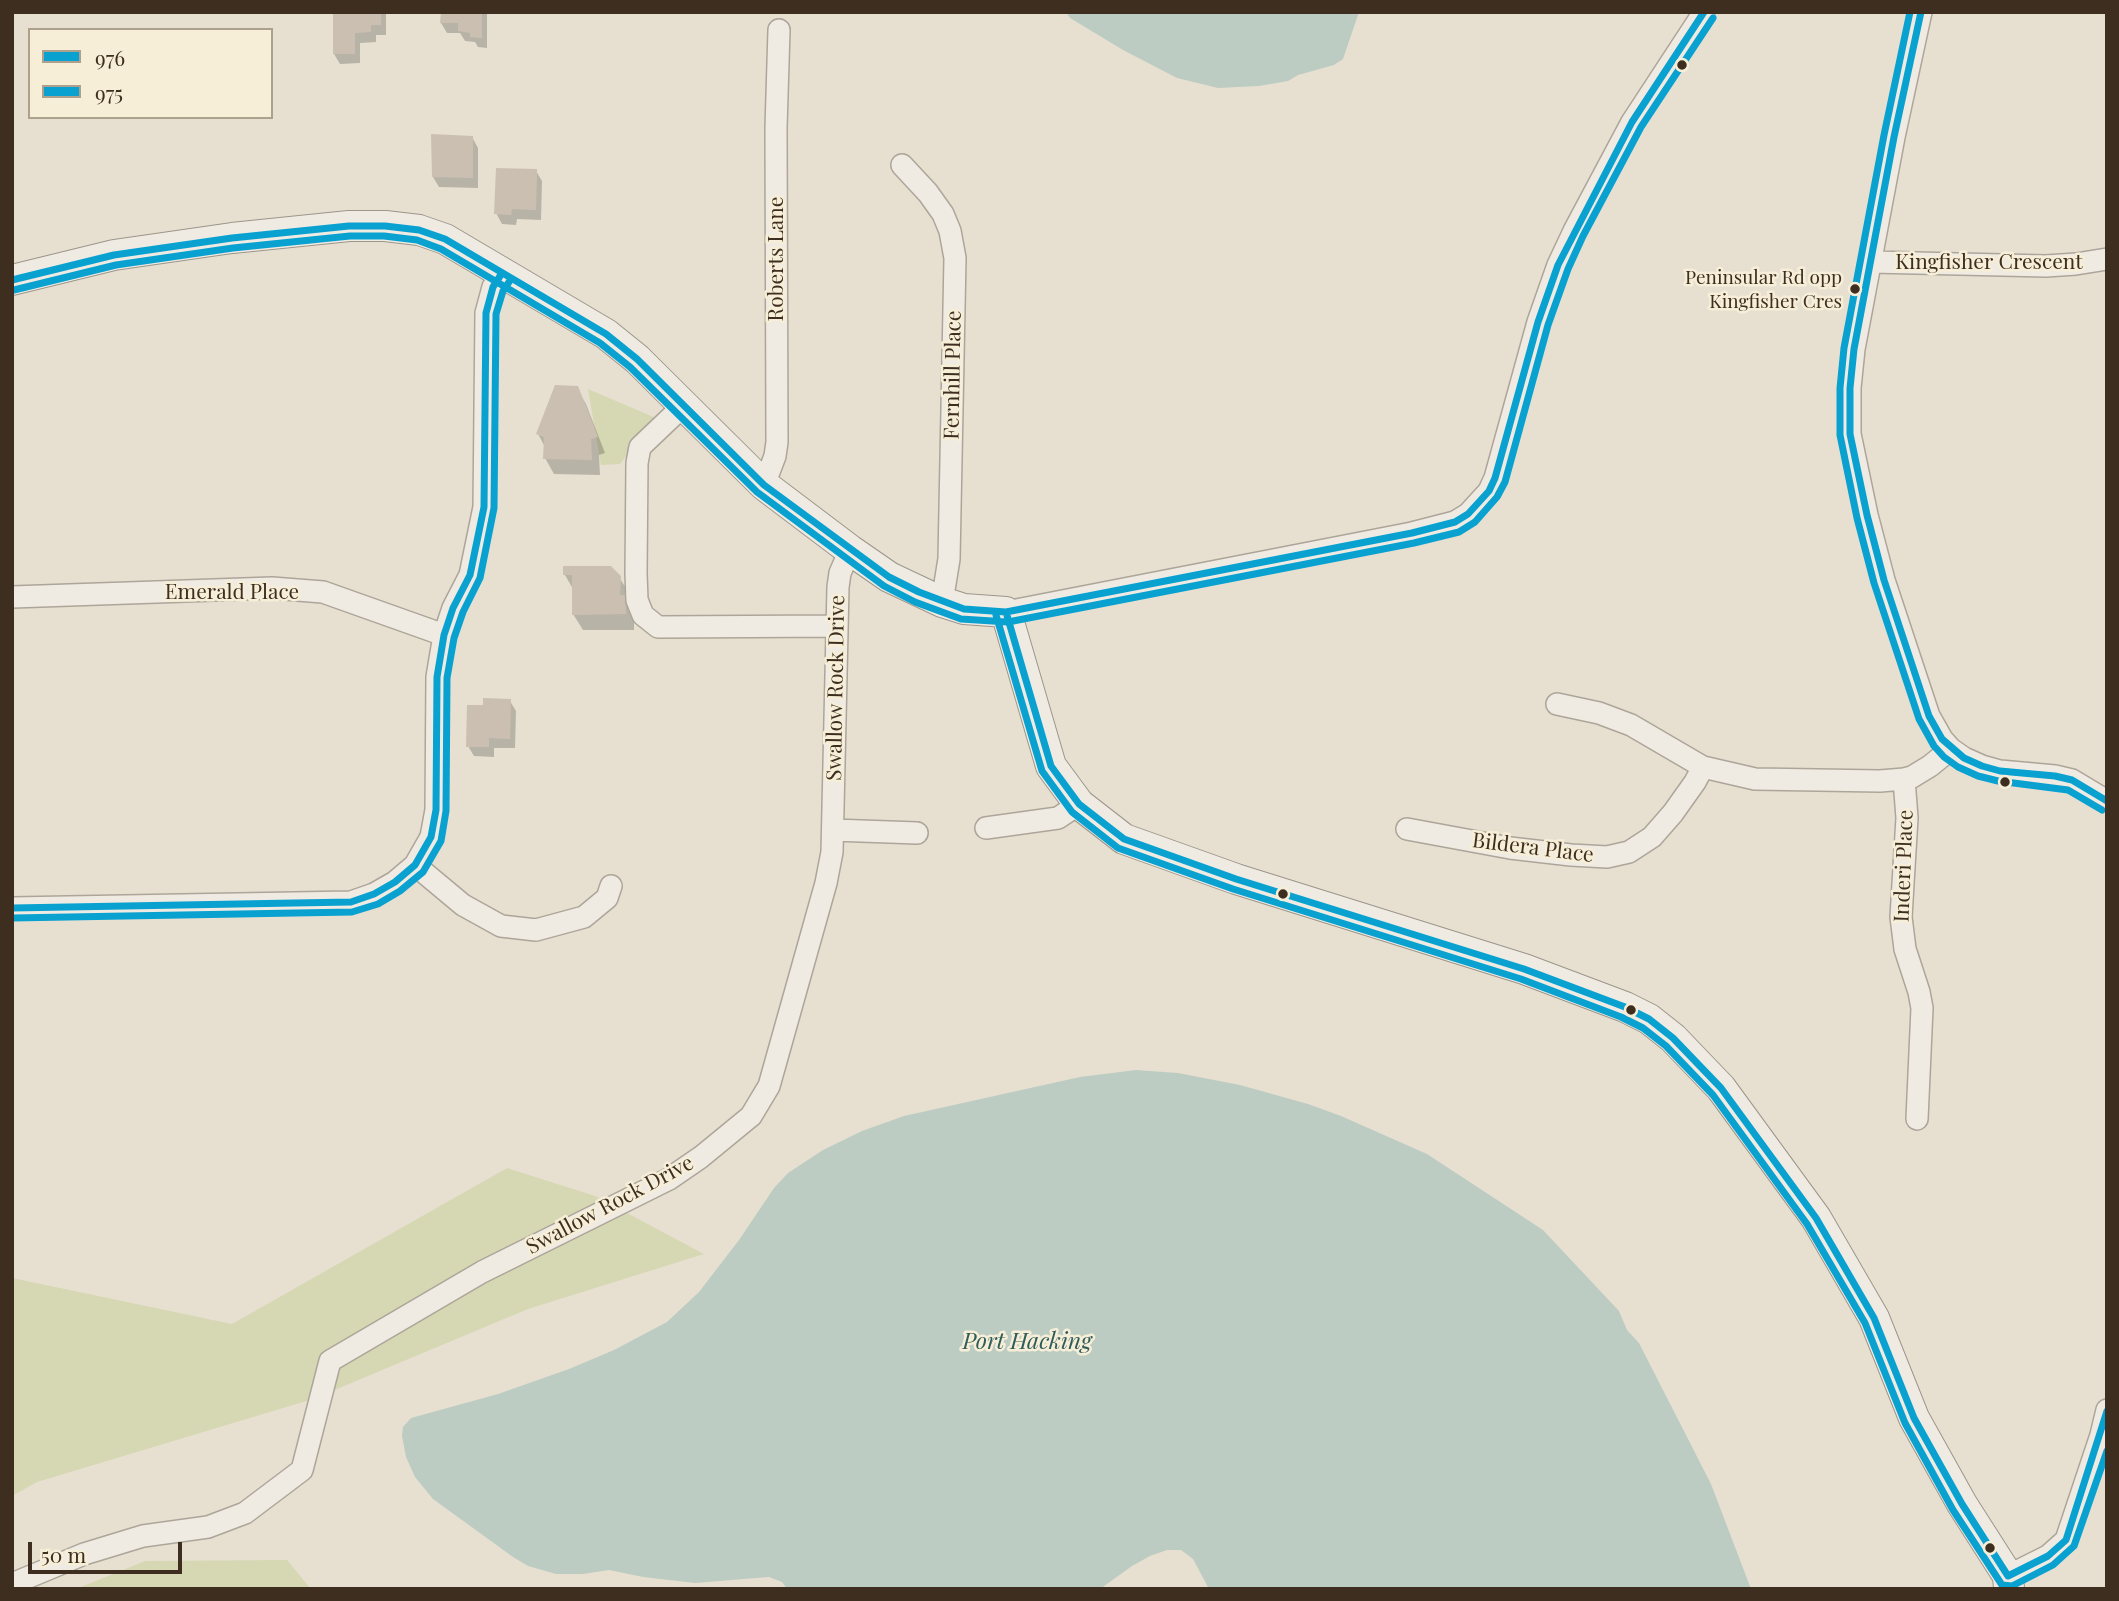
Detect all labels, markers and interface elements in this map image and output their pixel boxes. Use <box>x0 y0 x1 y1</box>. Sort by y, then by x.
legend <box>28 28 273 119</box>
text: 976 <box>95 43 125 71</box>
unlabelled marker <box>1675 58 1689 72</box>
text: 975 <box>95 78 123 106</box>
street label: Roberts Lane <box>763 197 789 321</box>
street label: Kingfisher Crescent <box>1895 249 2083 275</box>
place label: Peninsular Rd opp Kingfisher Cres <box>1685 267 1842 311</box>
marker: Peninsular Rd opp Kingfisher Cres <box>1848 282 1862 296</box>
street label: Fernhill Place <box>939 310 967 440</box>
street label: Emerald Place <box>165 579 299 605</box>
street label: Swallow Rock Drive <box>822 595 850 781</box>
unlabelled marker <box>1998 775 2012 789</box>
street label: Inderi Place <box>1889 809 1919 923</box>
street label: Bildera Place <box>1471 828 1595 868</box>
unlabelled marker <box>1276 887 1290 901</box>
unlabelled marker <box>1624 1003 1638 1017</box>
street label: Swallow Rock Drive <box>522 1150 698 1260</box>
water label: Port Hacking <box>962 1328 1092 1356</box>
scale bar <box>32 1528 186 1572</box>
text: 50 m <box>41 1540 86 1568</box>
unlabelled marker <box>1983 1541 1997 1555</box>

